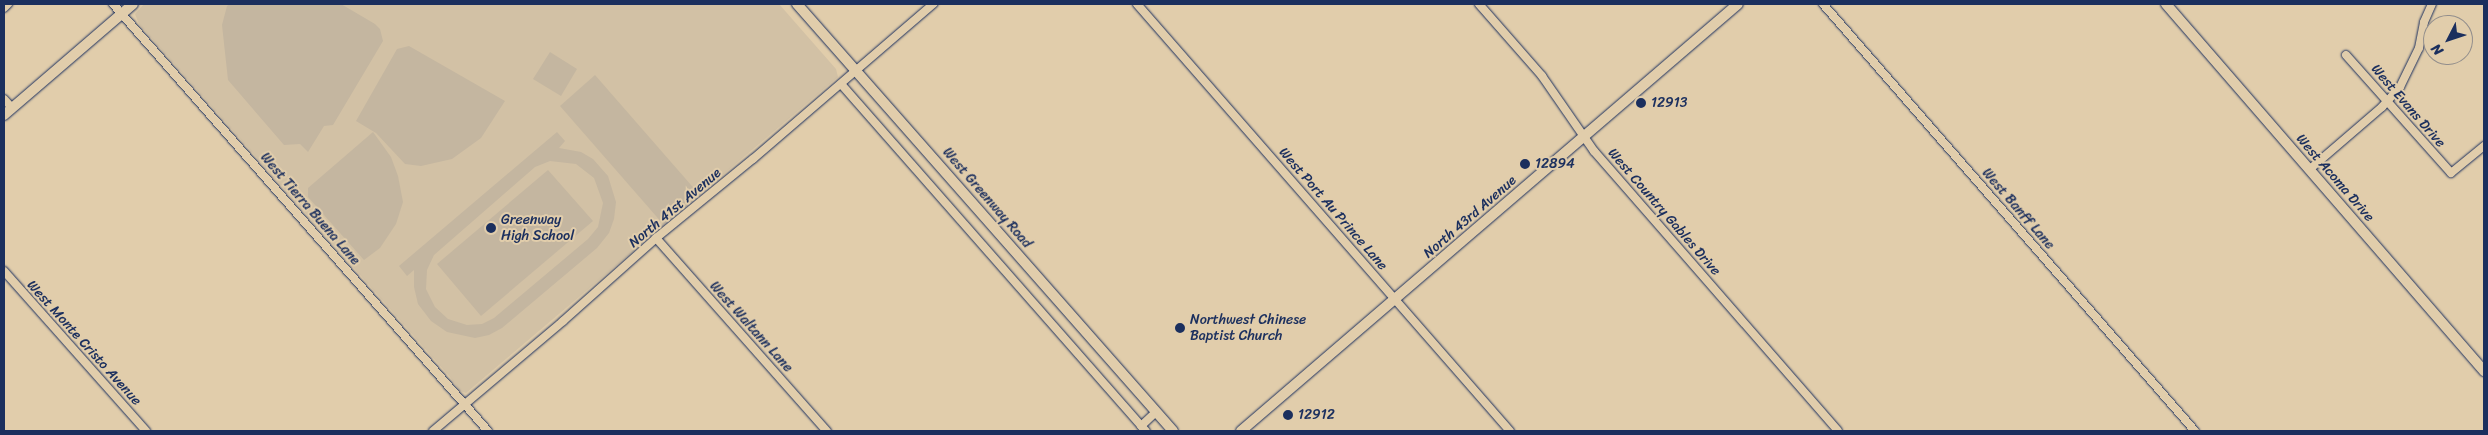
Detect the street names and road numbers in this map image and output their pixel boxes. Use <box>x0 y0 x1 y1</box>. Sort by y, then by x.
street label: West Evans Drive <box>2368 61 2448 151</box>
street label: West Acoma Drive <box>2292 131 2378 225</box>
street label: West Greenway Road <box>939 144 1035 252</box>
street label: West Port Au Prince Lane <box>1275 144 1391 274</box>
street label: West Country Gables Drive <box>1604 145 1724 279</box>
street label: West Tierra Buena Lane <box>256 149 364 269</box>
street label: North 41st Avenue <box>625 165 725 251</box>
street label: West Banff Lane <box>1978 165 2058 253</box>
street label: North 43rd Avenue <box>1420 172 1520 262</box>
street label: West Monte Cristo Avenue <box>23 277 145 409</box>
street label: West Waltann Lane <box>706 278 796 376</box>

